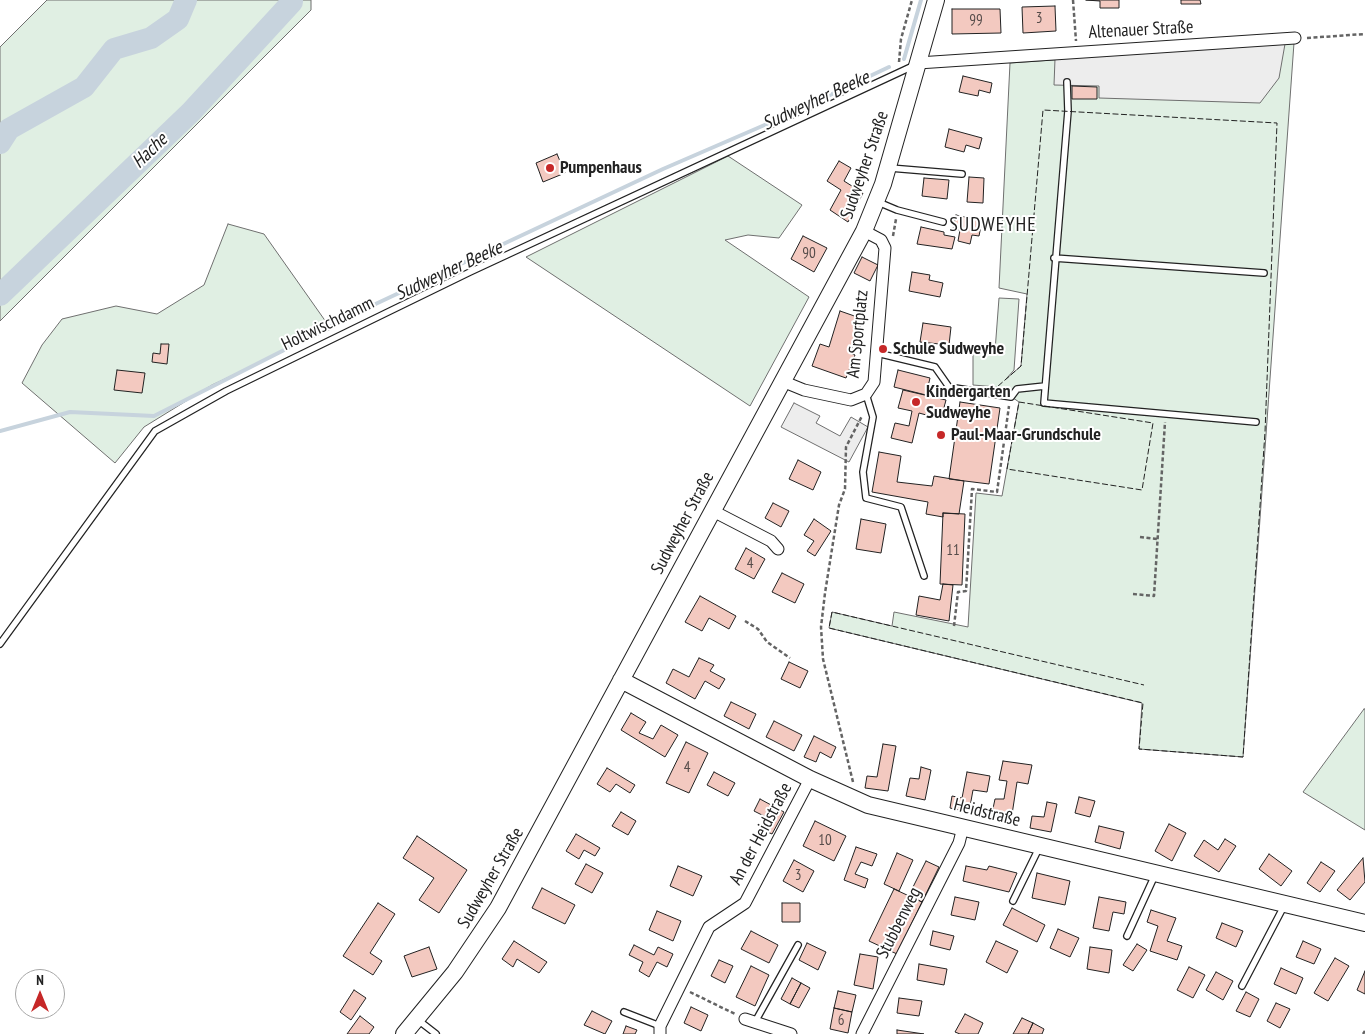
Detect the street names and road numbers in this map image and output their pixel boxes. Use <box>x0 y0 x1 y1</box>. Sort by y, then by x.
street label: Altenauer Straße <box>1088 16 1194 44</box>
street label: Sudweyher Straße <box>836 108 894 222</box>
street label: Am Sportplatz <box>843 289 873 379</box>
street label: Holtwischdamm <box>278 292 378 356</box>
street label: Sudweyher Straße <box>647 468 719 578</box>
street label: An der Heidstraße <box>725 779 797 889</box>
street label: Heidstraße <box>951 794 1023 832</box>
street label: Sudweyher Straße <box>453 824 529 932</box>
street label: Stubbenweg <box>872 884 926 962</box>

